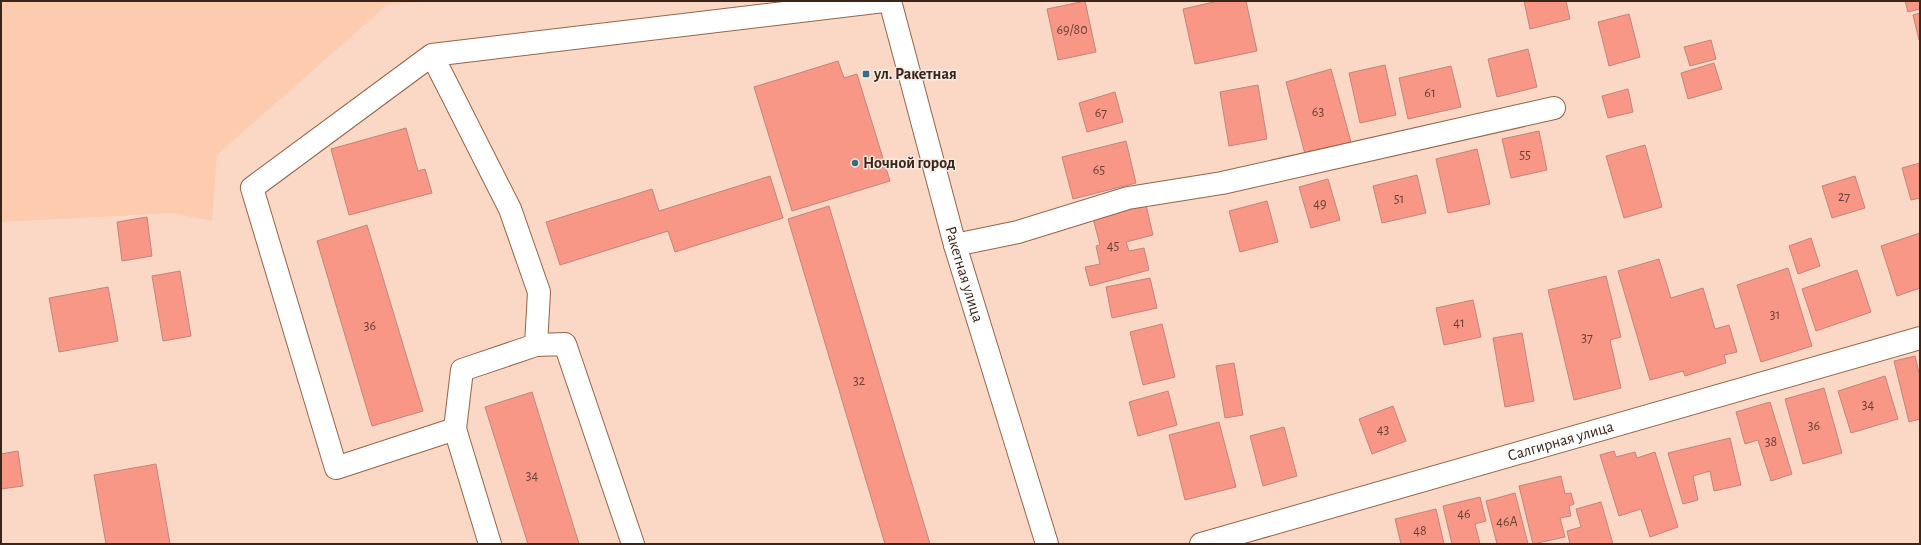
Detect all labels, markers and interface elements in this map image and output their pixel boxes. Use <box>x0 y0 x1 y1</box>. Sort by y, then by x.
house number: 69/80 <box>1056 23 1088 37</box>
place label: ул. Ракетная <box>873 66 957 83</box>
marker: ул. Ракетная <box>861 69 871 79</box>
house number: 61 <box>1424 86 1436 100</box>
house number: 63 <box>1312 105 1324 119</box>
house number: 67 <box>1095 106 1107 120</box>
house number: 55 <box>1519 148 1531 162</box>
place label: Ночной город <box>863 155 956 171</box>
marker: Ночной город <box>850 158 860 168</box>
house number: 65 <box>1093 163 1105 177</box>
house number: 27 <box>1838 190 1850 204</box>
house number: 51 <box>1394 192 1404 206</box>
house number: 49 <box>1313 197 1327 211</box>
street label: Ракетная улица <box>942 224 986 324</box>
house number: 45 <box>1107 239 1119 253</box>
house number: 31 <box>1770 308 1780 322</box>
house number: 41 <box>1453 316 1465 330</box>
house number: 36 <box>364 319 376 333</box>
house number: 37 <box>1581 331 1593 345</box>
house number: 32 <box>853 374 865 388</box>
house number: 34 <box>1862 398 1875 412</box>
street label: Салгирная улица <box>1506 418 1615 464</box>
house number: 36 <box>1808 419 1820 433</box>
house number: 43 <box>1377 423 1389 437</box>
house number: 38 <box>1765 435 1777 449</box>
house number: 34 <box>526 469 539 483</box>
house number: 46 <box>1457 507 1471 521</box>
house number: 46А <box>1496 515 1518 529</box>
house number: 48 <box>1413 524 1427 538</box>

